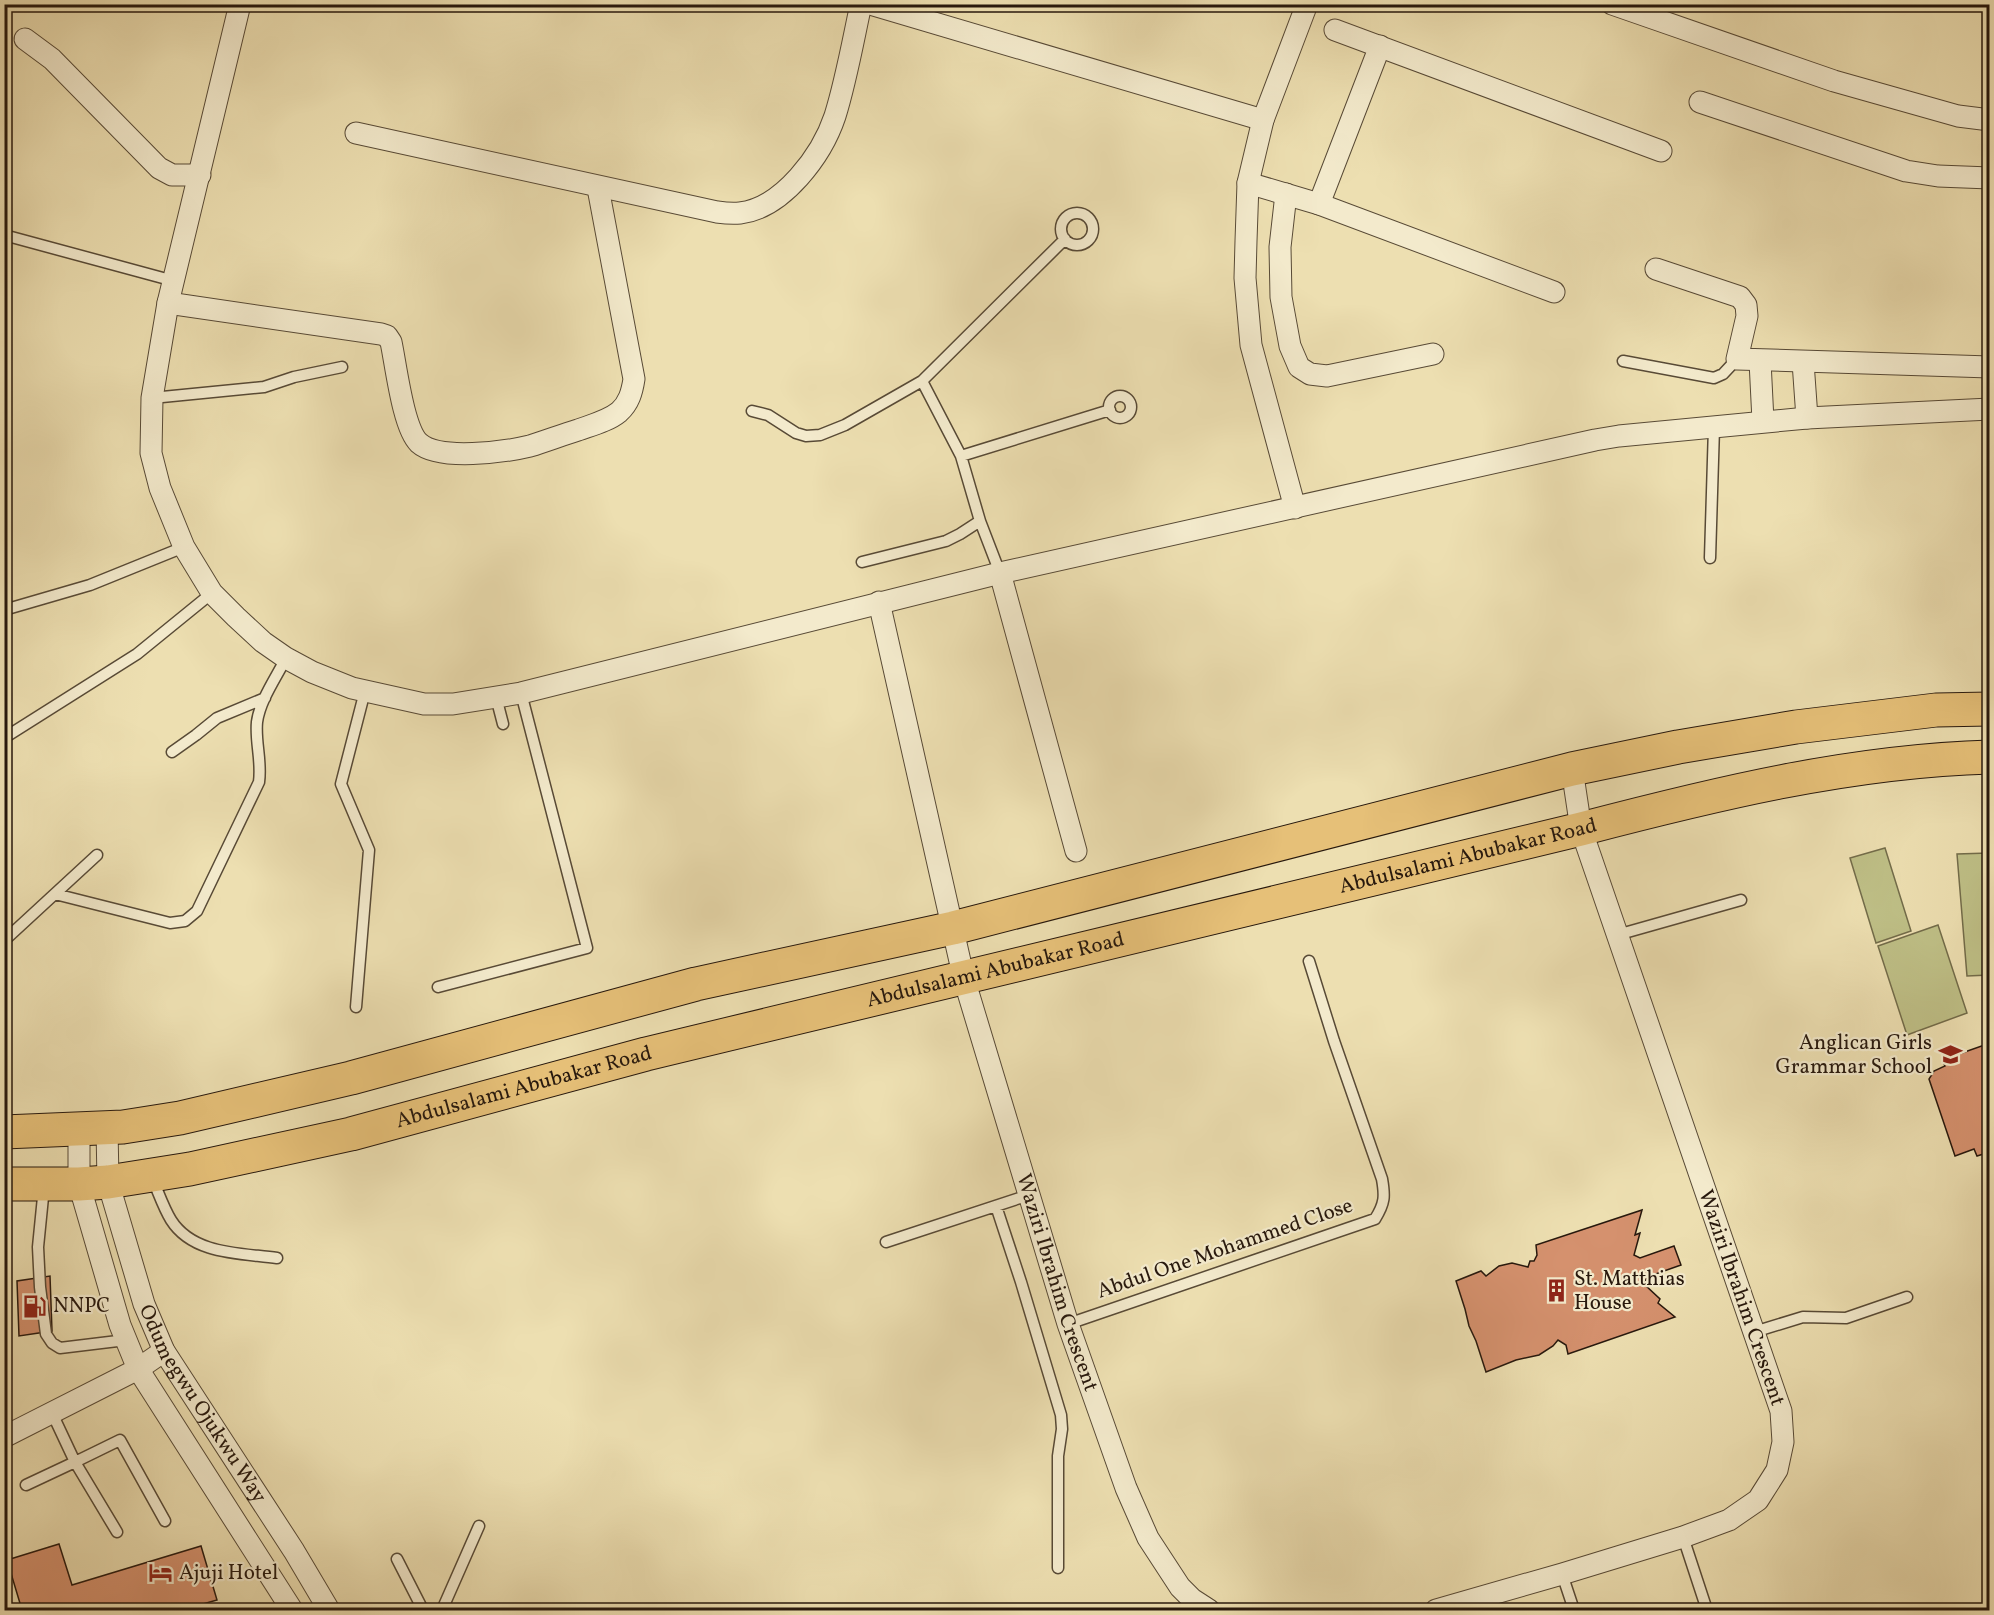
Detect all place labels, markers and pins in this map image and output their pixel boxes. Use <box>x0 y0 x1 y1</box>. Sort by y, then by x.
place label: Anglican Girls Grammar School <box>1775 1029 1932 1082</box>
school or university icon: Anglican Girls Grammar School <box>1937 1042 1963 1068</box>
place label: St. Matthias House <box>1574 1265 1685 1318</box>
building icon: St. Matthias House <box>1543 1278 1569 1304</box>
place label: NNPC <box>53 1292 110 1321</box>
fuel station icon: NNPC <box>22 1293 48 1319</box>
place label: Ajuji Hotel <box>179 1559 278 1588</box>
hotel icon: Ajuji Hotel <box>148 1560 174 1586</box>

